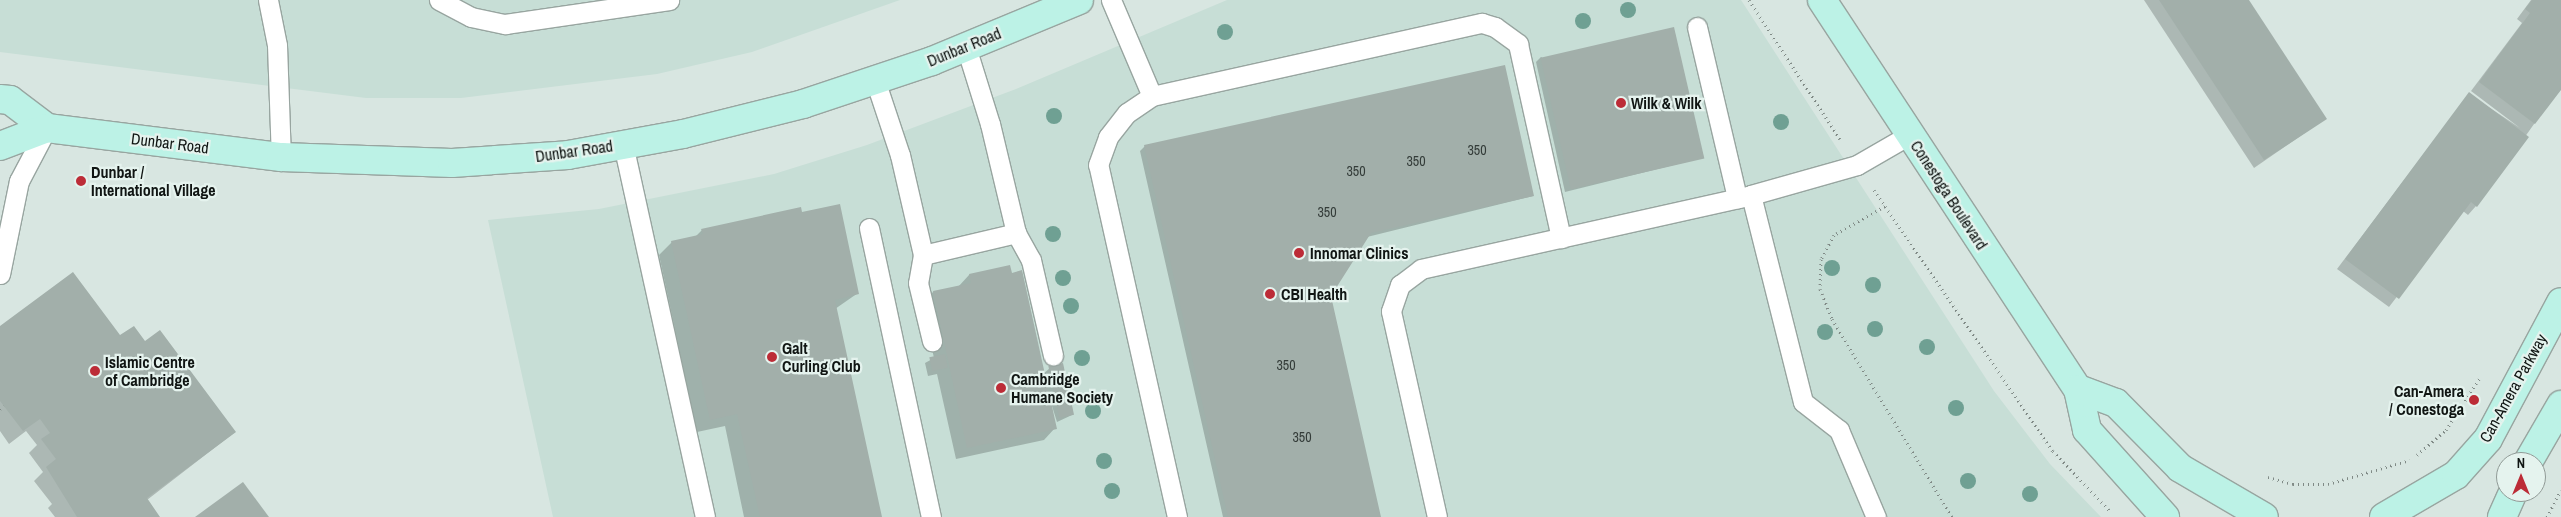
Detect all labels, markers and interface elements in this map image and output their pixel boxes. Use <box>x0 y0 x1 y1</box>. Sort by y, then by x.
street label: Dunbar Road <box>924 23 1004 71</box>
place label: Wilk & Wilk <box>1631 93 1701 113</box>
marker: Wilk & Wilk <box>1615 97 1627 109</box>
street label: Dunbar Road <box>130 129 210 157</box>
street label: Dunbar Road <box>534 136 614 166</box>
street label: Conestoga Boulevard <box>1907 137 1991 253</box>
house number: 350 <box>1467 142 1487 158</box>
house number: 350 <box>1406 153 1426 169</box>
place label: Dunbar / International Village <box>91 162 215 200</box>
house number: 350 <box>1346 163 1366 179</box>
marker: Dunbar / International Village <box>75 175 87 187</box>
house number: 350 <box>1317 204 1337 220</box>
place label: Innomar Clinics <box>1310 243 1408 263</box>
marker: Innomar Clinics <box>1292 246 1306 260</box>
place label: CBI Health <box>1281 284 1347 304</box>
marker: CBI Health <box>1263 287 1277 301</box>
street label: Can-Amera Parkway <box>2475 330 2551 446</box>
place label: Galt Curling Club <box>782 338 861 376</box>
marker: Galt Curling Club <box>766 351 778 363</box>
place label: Islamic Centre of Cambridge <box>105 352 195 390</box>
house number: 350 <box>1276 357 1296 373</box>
marker: Islamic Centre of Cambridge <box>89 365 101 377</box>
place label: Cambridge Humane Society <box>1011 369 1113 407</box>
place label: Can-Amera / Conestoga <box>2389 381 2464 419</box>
marker: Cambridge Humane Society <box>995 382 1007 394</box>
marker: Can-Amera / Conestoga <box>2468 394 2480 406</box>
house number: 350 <box>1292 429 1312 445</box>
north arrow <box>2496 452 2546 502</box>
text: N <box>2517 454 2525 472</box>

